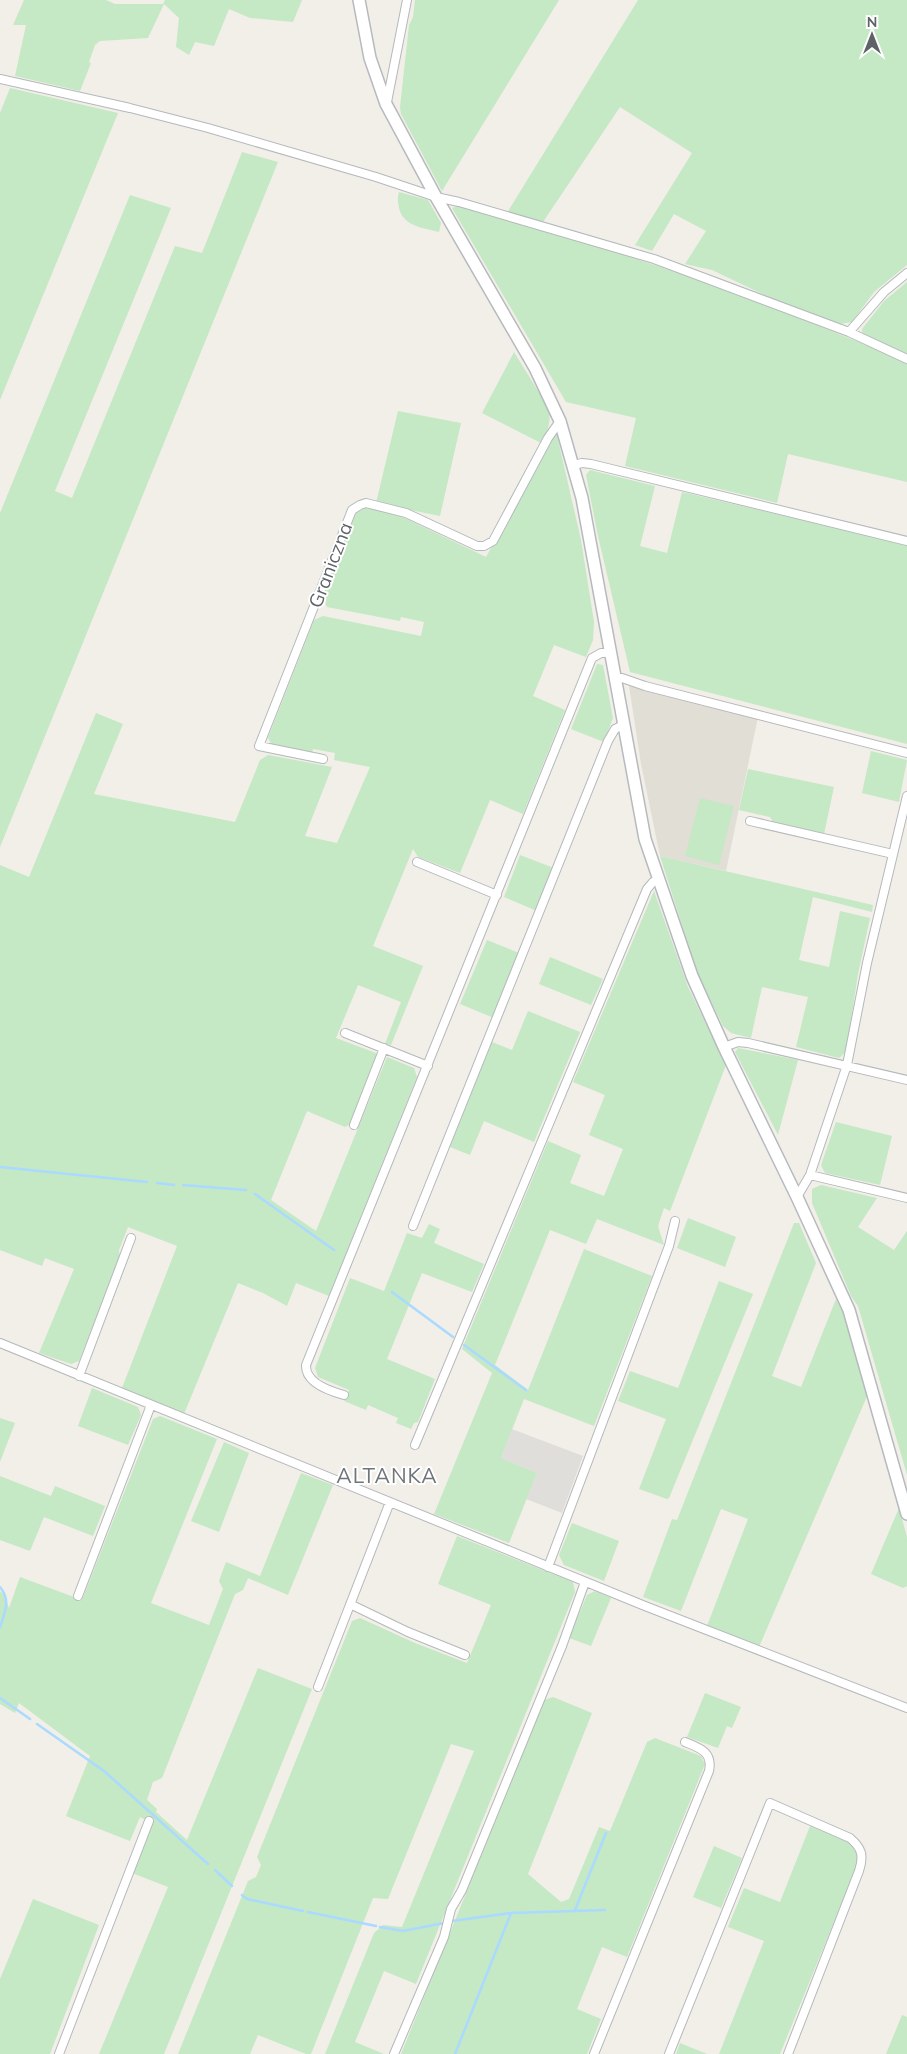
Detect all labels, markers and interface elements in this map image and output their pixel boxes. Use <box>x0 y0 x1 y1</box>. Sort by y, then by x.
north arrow <box>847 10 897 60</box>
text: N <box>867 13 877 31</box>
street label: Graniczna <box>303 519 357 611</box>
district label: ALTANKA <box>336 1462 438 1488</box>

